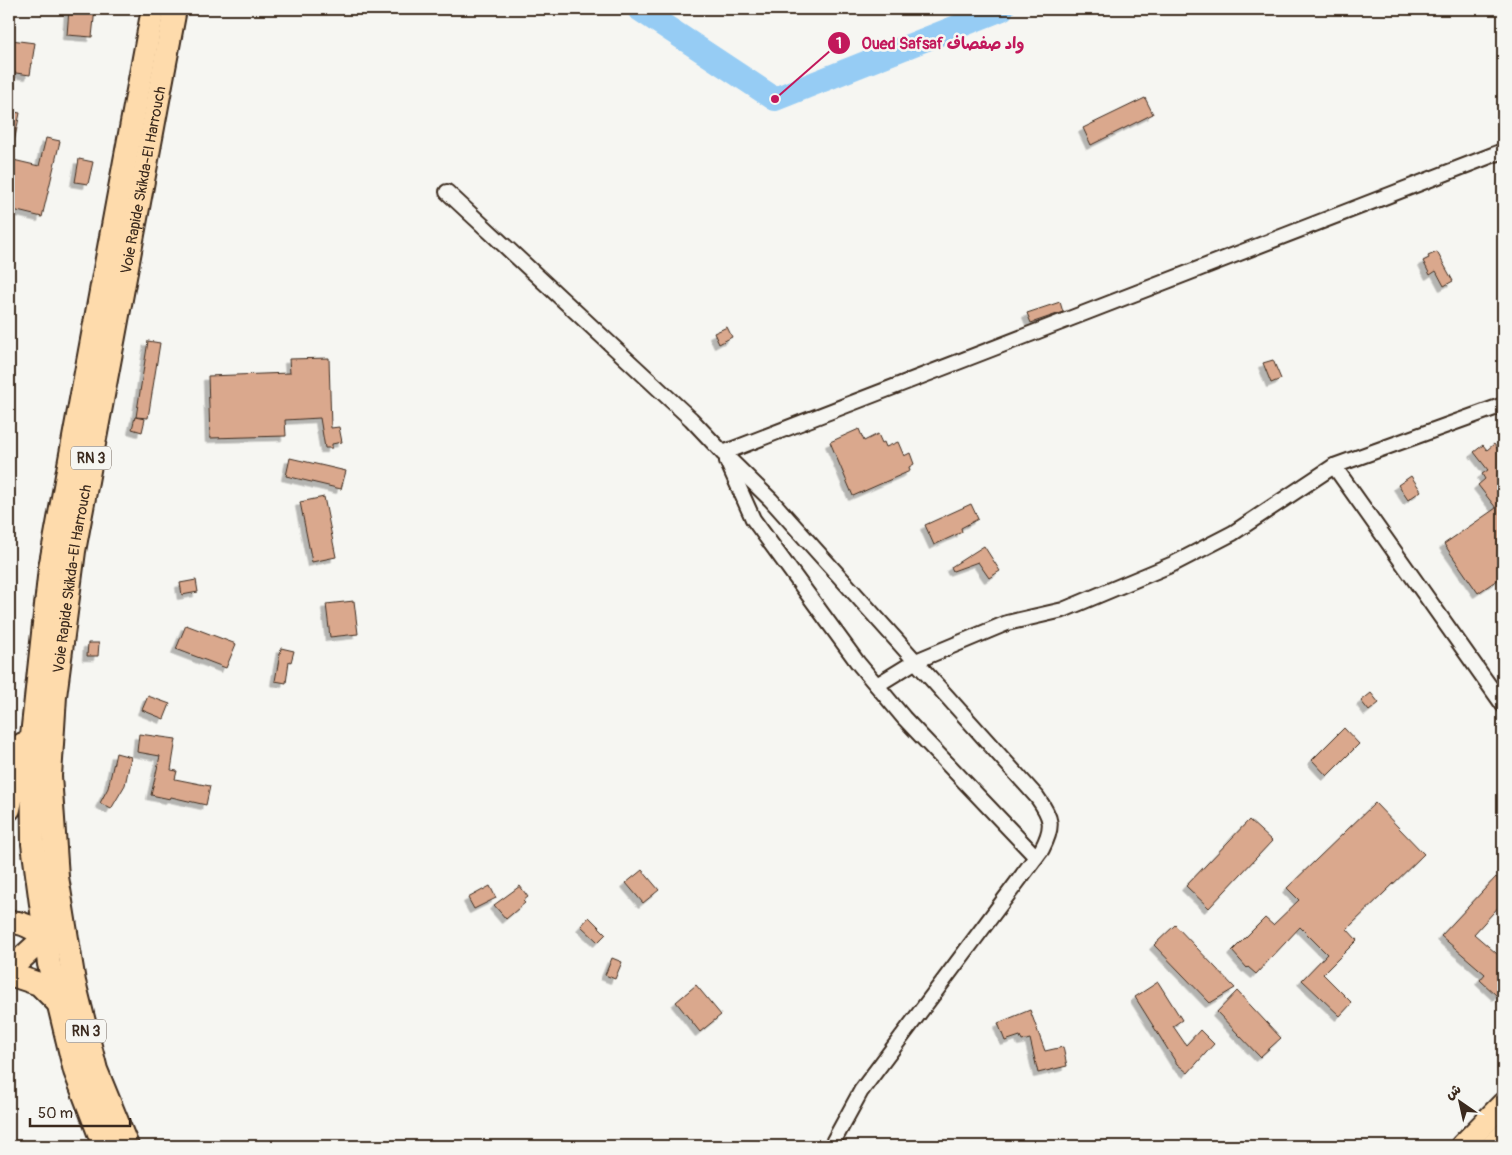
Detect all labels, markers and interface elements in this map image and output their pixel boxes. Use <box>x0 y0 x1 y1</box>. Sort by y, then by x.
callout: Oued Safsaf واد صفصاف <box>826 27 1034 58</box>
text: 1 <box>836 34 842 53</box>
text: Oued Safsaf واد صفصاف <box>862 34 1024 54</box>
street label: Voie Rapide Skikda-El Harrouch <box>117 85 170 276</box>
road number: RN 3 <box>71 446 111 469</box>
street label: Voie Rapide Skikda-El Harrouch <box>49 483 96 674</box>
road number: RN 3 <box>66 1019 106 1042</box>
north arrow <box>1434 1078 1484 1128</box>
text: ش <box>1442 1080 1464 1103</box>
scale bar <box>30 1095 130 1127</box>
text: 50 m <box>38 1104 73 1123</box>

